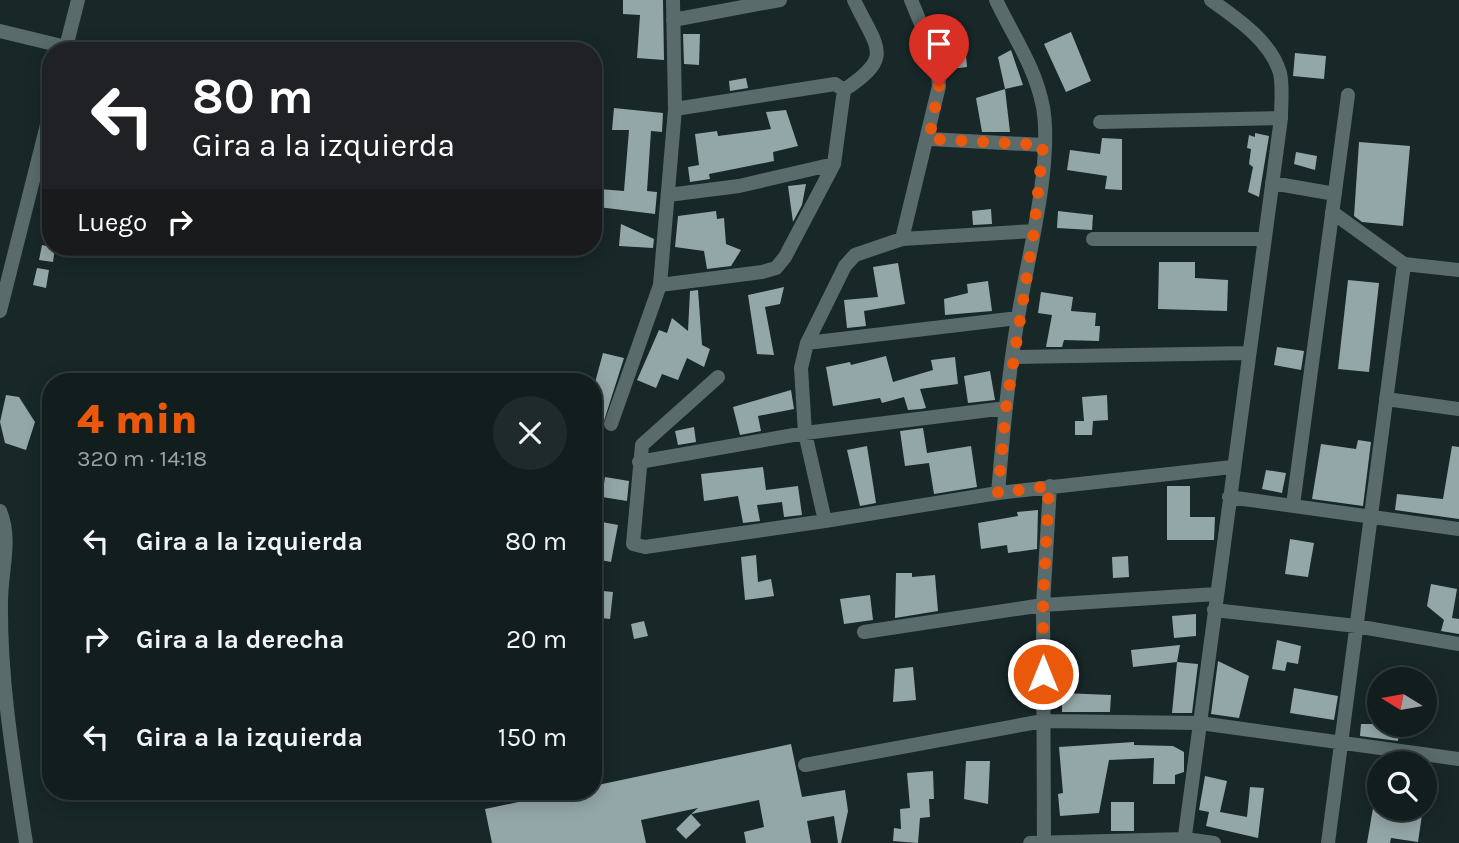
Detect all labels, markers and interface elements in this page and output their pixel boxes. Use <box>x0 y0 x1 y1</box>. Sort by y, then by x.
pin <box>909 14 969 86</box>
icon: arrive <box>920 25 958 63</box>
text: 80 m <box>192 68 314 125</box>
icon: left <box>77 70 168 161</box>
text: Gira a la izquierda <box>192 127 455 164</box>
icon: right <box>161 203 199 241</box>
text: Luego <box>77 207 147 238</box>
text: 4 min <box>77 394 198 444</box>
button: close <box>493 396 567 470</box>
text: 320 m · 14:18 <box>77 445 207 472</box>
icon: left <box>77 522 115 560</box>
text: Gira a la izquierda <box>136 526 363 557</box>
text: 80 m <box>505 526 567 557</box>
icon: right <box>77 620 115 658</box>
text: Gira a la derecha <box>136 624 345 655</box>
text: 20 m <box>506 624 567 655</box>
position arrow <box>1006 637 1080 711</box>
north arrow <box>1367 667 1437 737</box>
map controls <box>1367 667 1437 821</box>
icon: left <box>77 718 115 756</box>
text: Gira a la izquierda <box>136 722 363 753</box>
text: 150 m <box>498 722 567 753</box>
button: search <box>1367 751 1437 821</box>

